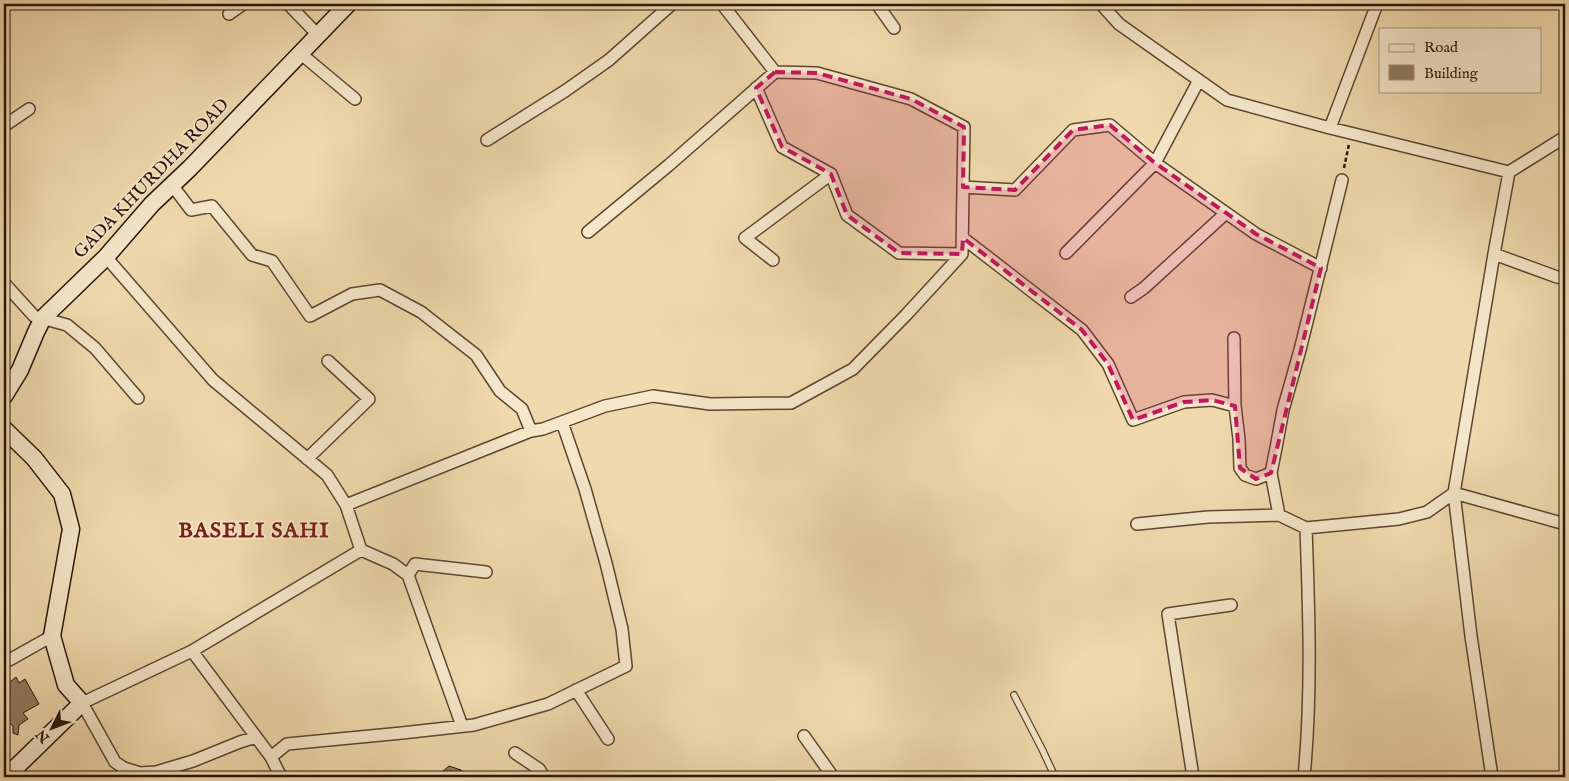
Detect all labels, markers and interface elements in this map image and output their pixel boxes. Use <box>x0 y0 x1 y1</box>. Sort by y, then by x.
legend <box>1379 28 1542 92</box>
text: Road <box>1424 38 1459 57</box>
text: Building <box>1424 64 1479 83</box>
street label: GADA KHURDHA ROAD <box>69 94 235 264</box>
district label: BASELI SAHI <box>178 517 330 545</box>
north arrow <box>28 704 78 754</box>
text: N <box>32 726 54 747</box>

